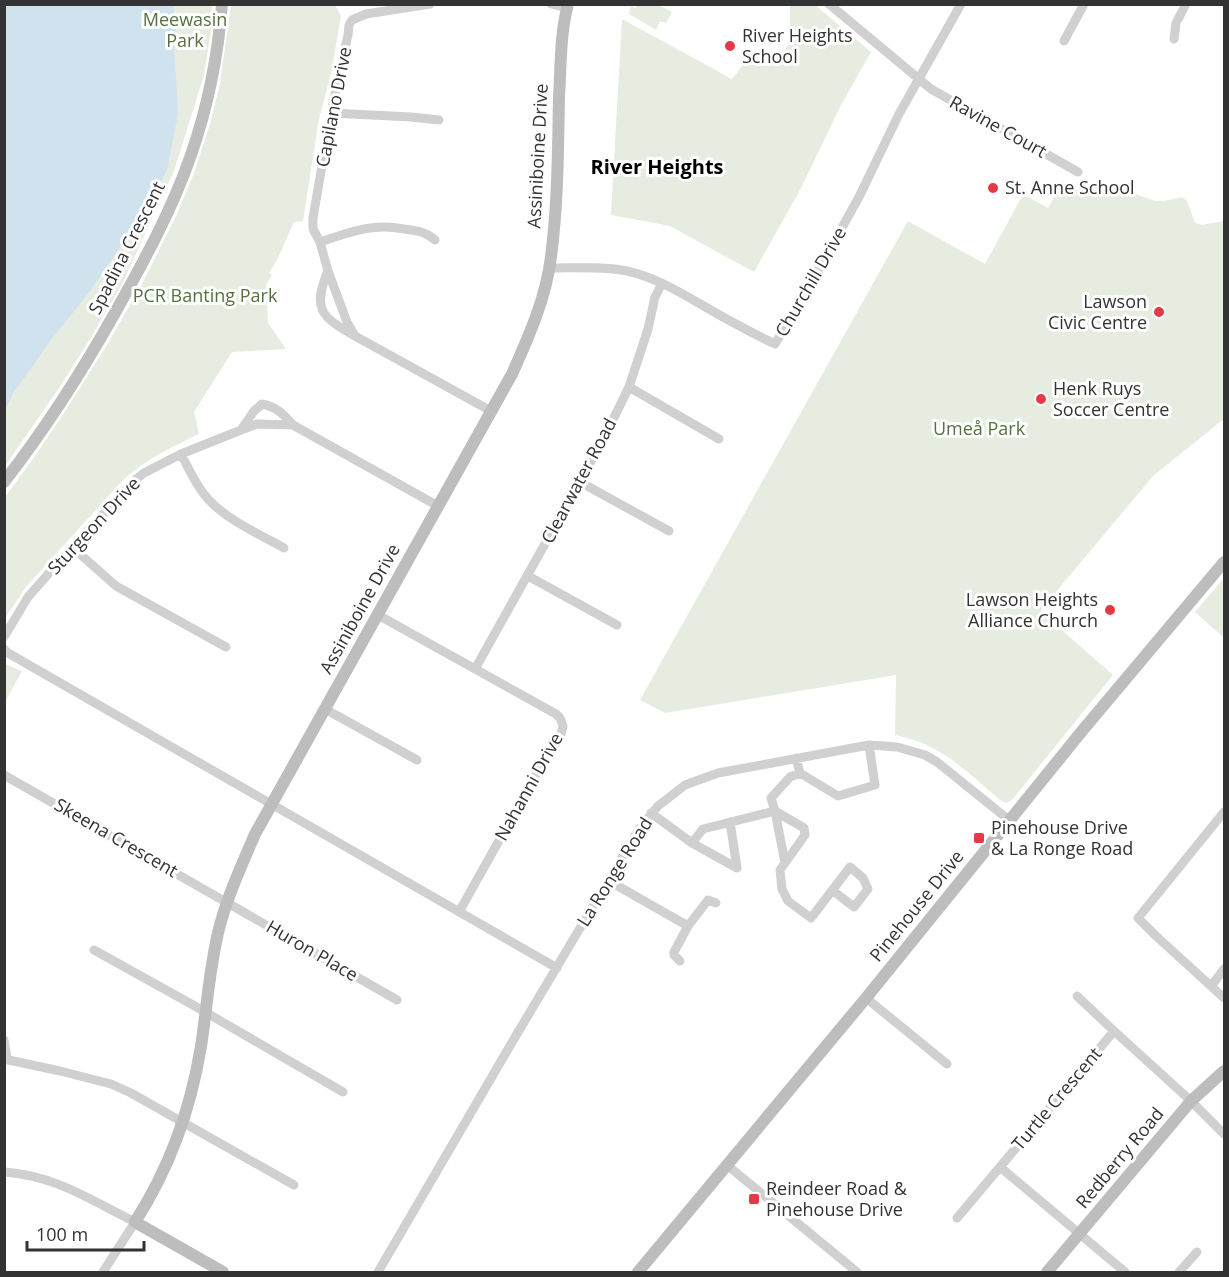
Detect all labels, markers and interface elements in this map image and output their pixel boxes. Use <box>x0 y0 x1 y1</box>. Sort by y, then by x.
park label: Meewasin Park <box>143 7 227 52</box>
place label: River Heights School <box>742 23 853 68</box>
marker: River Heights School <box>723 39 737 53</box>
street label: Capilano Drive <box>310 45 356 169</box>
street label: Assiniboine Drive <box>521 83 553 229</box>
street label: Ravine Court <box>946 90 1051 163</box>
district label: River Heights <box>590 153 724 180</box>
place label: St. Anne School <box>1005 175 1135 199</box>
street label: Spadina Crescent <box>82 177 170 318</box>
marker: St. Anne School <box>986 181 1000 195</box>
street label: Churchill Drive <box>769 222 851 341</box>
park label: PCR Banting Park <box>133 283 278 307</box>
place label: Lawson Civic Centre <box>1048 289 1147 334</box>
marker: Lawson Civic Centre <box>1152 305 1166 319</box>
place label: Henk Ruys Soccer Centre <box>1053 376 1169 421</box>
marker: Henk Ruys Soccer Centre <box>1034 392 1048 406</box>
street label: Clearwater Road <box>535 414 621 547</box>
park label: Umeå Park <box>933 416 1026 440</box>
street label: Sturgeon Drive <box>42 471 145 579</box>
street label: Assiniboine Drive <box>313 539 405 678</box>
place label: Lawson Heights Alliance Church <box>966 587 1098 632</box>
marker: Lawson Heights Alliance Church <box>1103 603 1117 617</box>
street label: Nahanni Drive <box>489 728 568 845</box>
street label: Skeena Crescent <box>50 792 183 882</box>
street label: La Ronge Road <box>571 812 657 931</box>
place label: Pinehouse Drive & La Ronge Road <box>991 815 1133 860</box>
marker: Pinehouse Drive & La Ronge Road <box>972 831 986 845</box>
street label: Pinehouse Drive <box>864 845 969 966</box>
street label: Huron Place <box>262 914 363 986</box>
street label: Turtle Crescent <box>1006 1042 1106 1155</box>
street label: Redberry Road <box>1070 1102 1169 1213</box>
place label: Reindeer Road & Pinehouse Drive <box>766 1176 908 1221</box>
marker: Reindeer Road & Pinehouse Drive <box>747 1192 761 1206</box>
scale bar <box>27 1214 144 1252</box>
text: 100 m <box>36 1222 88 1246</box>

